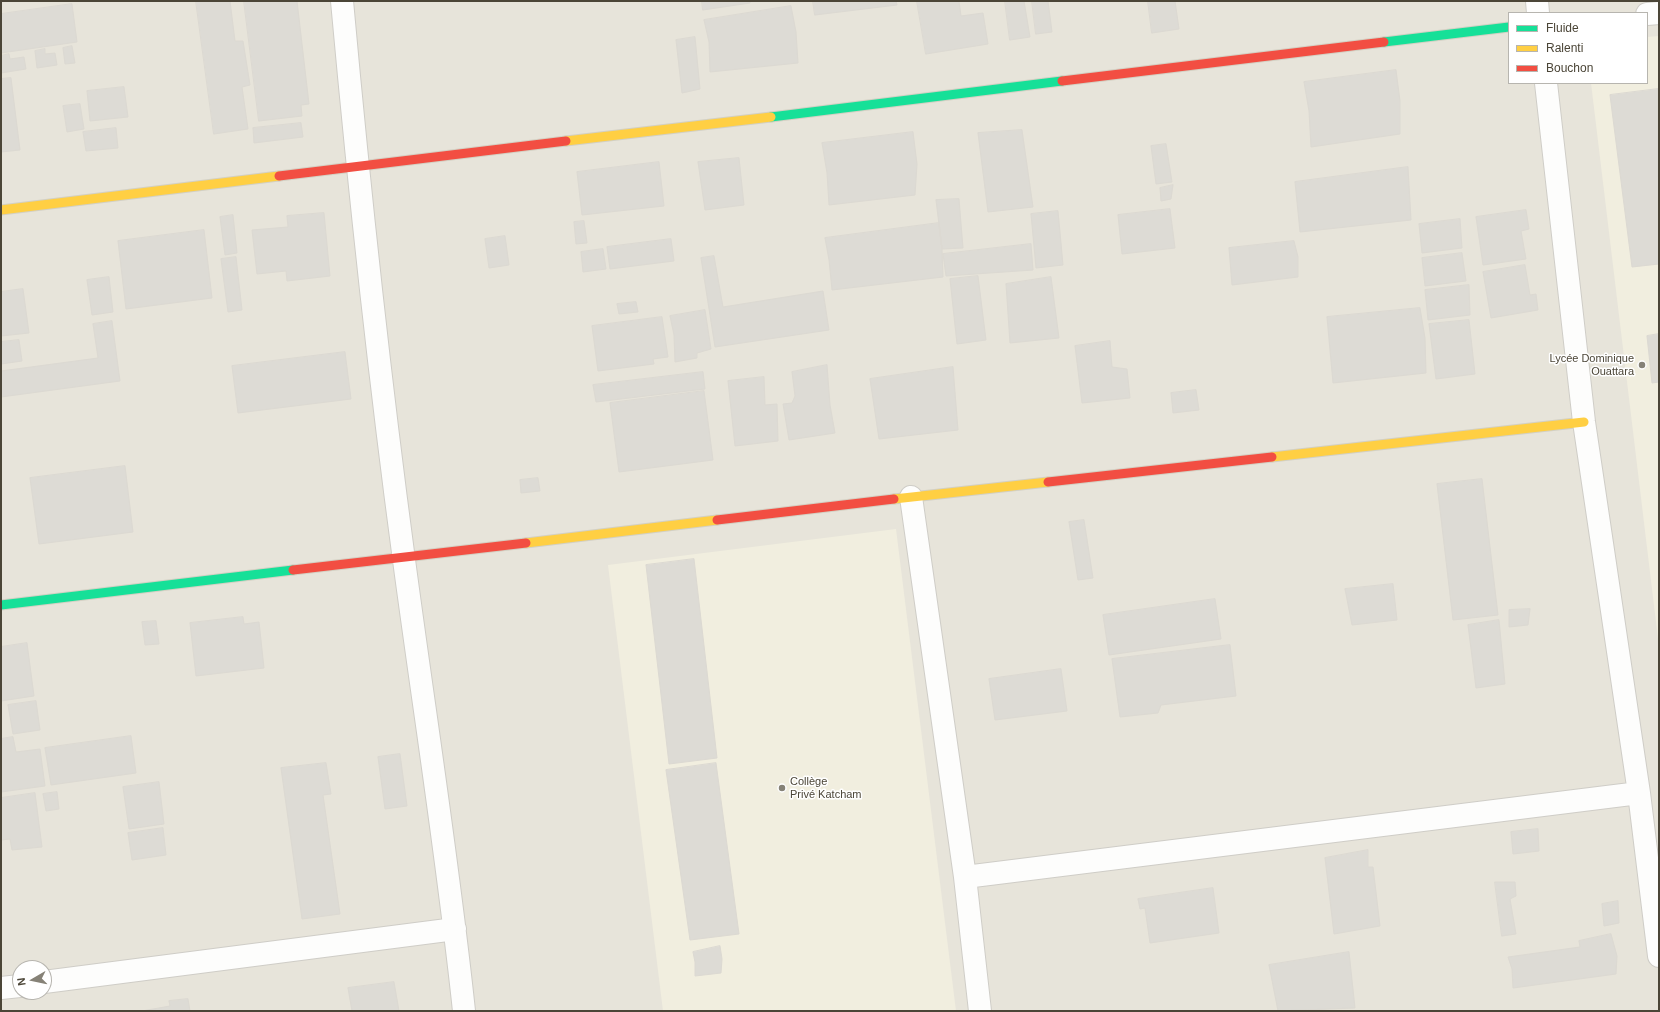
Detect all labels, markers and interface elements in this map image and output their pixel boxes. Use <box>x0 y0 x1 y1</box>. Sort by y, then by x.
legend <box>1508 12 1648 84</box>
text: Fluide <box>1546 21 1579 35</box>
text: Ralenti <box>1546 41 1583 55</box>
text: Bouchon <box>1546 61 1593 75</box>
place label: Lycée Dominique Ouattara <box>1549 352 1634 378</box>
marker: Lycée Dominique Ouattara <box>1637 360 1647 370</box>
place label: Collège Privé Katcham <box>790 775 862 801</box>
marker: Collège Privé Katcham <box>777 783 787 793</box>
north arrow <box>12 960 52 1000</box>
text: N <box>15 977 28 987</box>

